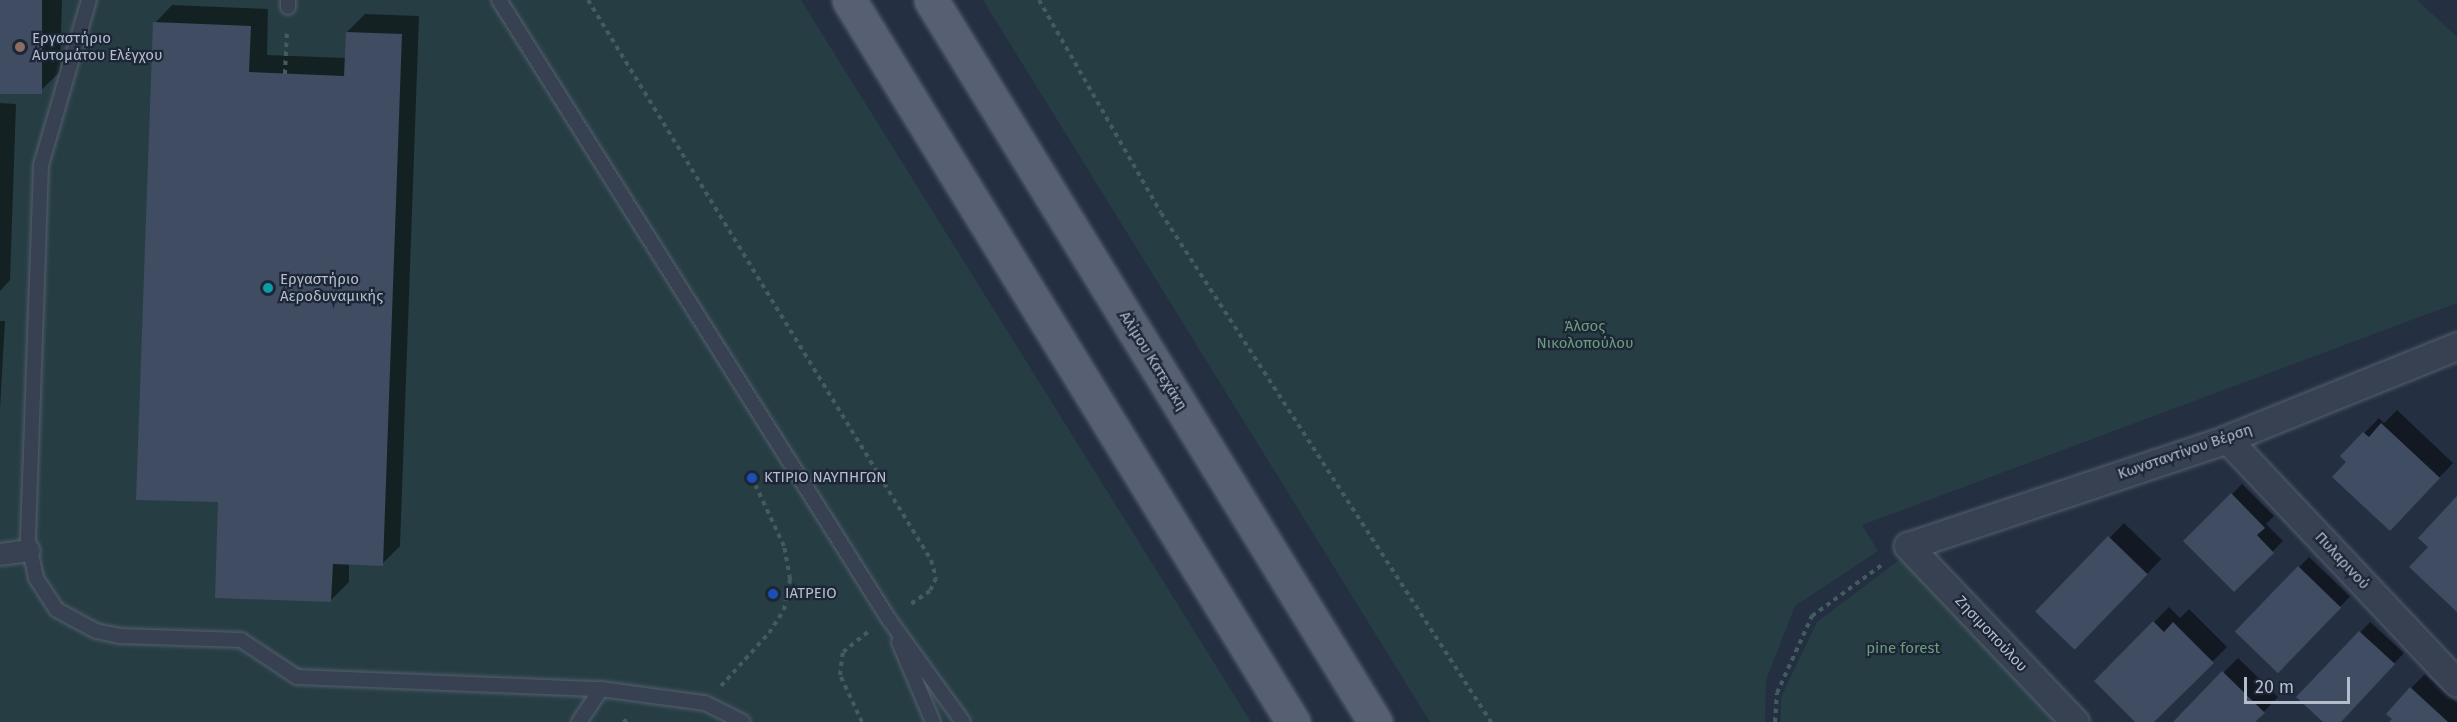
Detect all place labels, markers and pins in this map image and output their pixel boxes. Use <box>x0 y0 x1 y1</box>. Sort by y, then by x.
place label: Εργαστήριο Αυτομάτου Ελέγχου <box>32 29 163 64</box>
marker: Εργαστήριο Αυτομάτου Ελέγχου <box>13 40 27 54</box>
place label: Εργαστήριο Αεροδυναμικής <box>280 270 383 305</box>
marker: Εργαστήριο Αεροδυναμικής <box>261 281 275 295</box>
place label: ΚΤΙΡΙΟ ΝΑΥΠΗΓΩΝ <box>764 469 887 487</box>
marker: ΚΤΙΡΙΟ ΝΑΥΠΗΓΩΝ <box>745 471 759 485</box>
place label: ΙΑΤΡΕΙΟ <box>785 585 837 603</box>
marker: ΙΑΤΡΕΙΟ <box>766 587 780 601</box>

